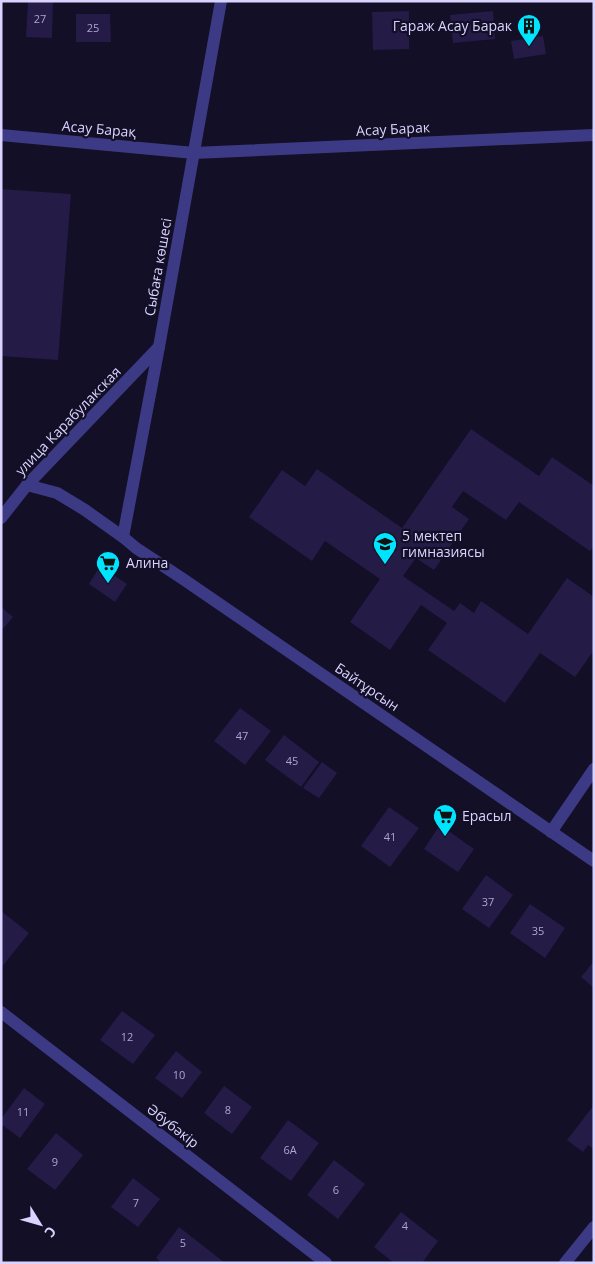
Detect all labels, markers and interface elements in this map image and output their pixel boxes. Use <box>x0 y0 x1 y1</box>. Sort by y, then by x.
house number: 27 <box>34 11 46 26</box>
building icon: Гараж Асау Барак <box>516 13 542 47</box>
place label: Гараж Асау Барак <box>393 16 513 35</box>
house number: 25 <box>87 20 99 35</box>
street label: Асау Барақ <box>61 116 137 141</box>
street label: Асау Барак <box>356 117 431 140</box>
street label: Сыбаға көшесі <box>140 216 175 317</box>
street label: улица Карабулакская <box>11 362 125 479</box>
place label: 5 мектеп гимназиясы <box>402 526 485 561</box>
school or university icon: 5 мектеп гимназиясы <box>372 531 398 565</box>
supermarket icon: Алина <box>95 550 121 584</box>
place label: Алина <box>126 553 168 572</box>
street label: Байтұрсын <box>331 658 403 715</box>
house number: 47 <box>236 728 248 743</box>
house number: 45 <box>286 753 298 768</box>
supermarket icon: Ерасыл <box>432 803 458 837</box>
place label: Ерасыл <box>462 806 512 825</box>
house number: 41 <box>384 829 396 844</box>
house number: 37 <box>482 894 494 909</box>
house number: 35 <box>532 923 544 938</box>
house number: 12 <box>121 1029 133 1044</box>
house number: 10 <box>173 1067 185 1082</box>
street label: Әбубәкір <box>143 1099 203 1152</box>
house number: 8 <box>225 1102 231 1117</box>
house number: 11 <box>17 1104 29 1119</box>
house number: 6А <box>283 1142 297 1157</box>
house number: 9 <box>52 1154 58 1169</box>
house number: 6 <box>333 1182 339 1197</box>
house number: 7 <box>133 1195 139 1210</box>
north arrow <box>15 1199 65 1249</box>
house number: 4 <box>402 1218 409 1233</box>
text: С <box>40 1223 61 1241</box>
house number: 5 <box>180 1235 186 1250</box>

